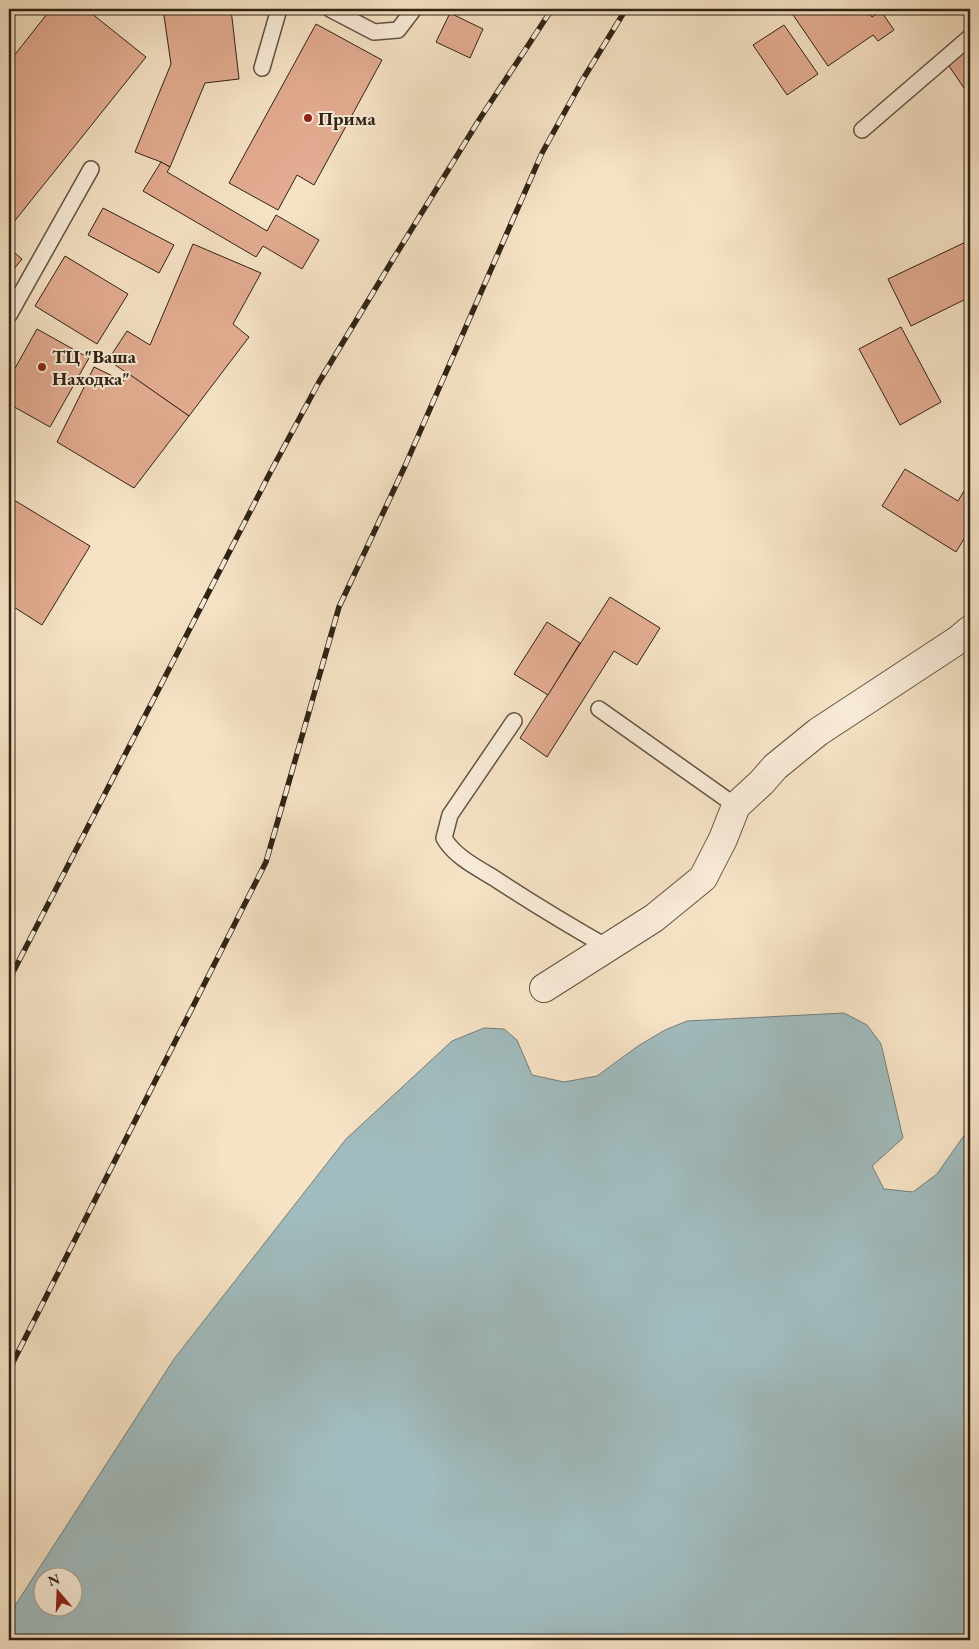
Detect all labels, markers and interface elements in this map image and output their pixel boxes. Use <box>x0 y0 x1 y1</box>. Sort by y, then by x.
place label: Прима <box>318 106 376 131</box>
marker: Прима <box>302 112 314 124</box>
place label: ТЦ "Ваша Находка" <box>52 344 137 391</box>
marker: ТЦ "Ваша Находка" <box>36 361 48 373</box>
north arrow <box>32 1566 82 1616</box>
text: N <box>45 1569 63 1590</box>

